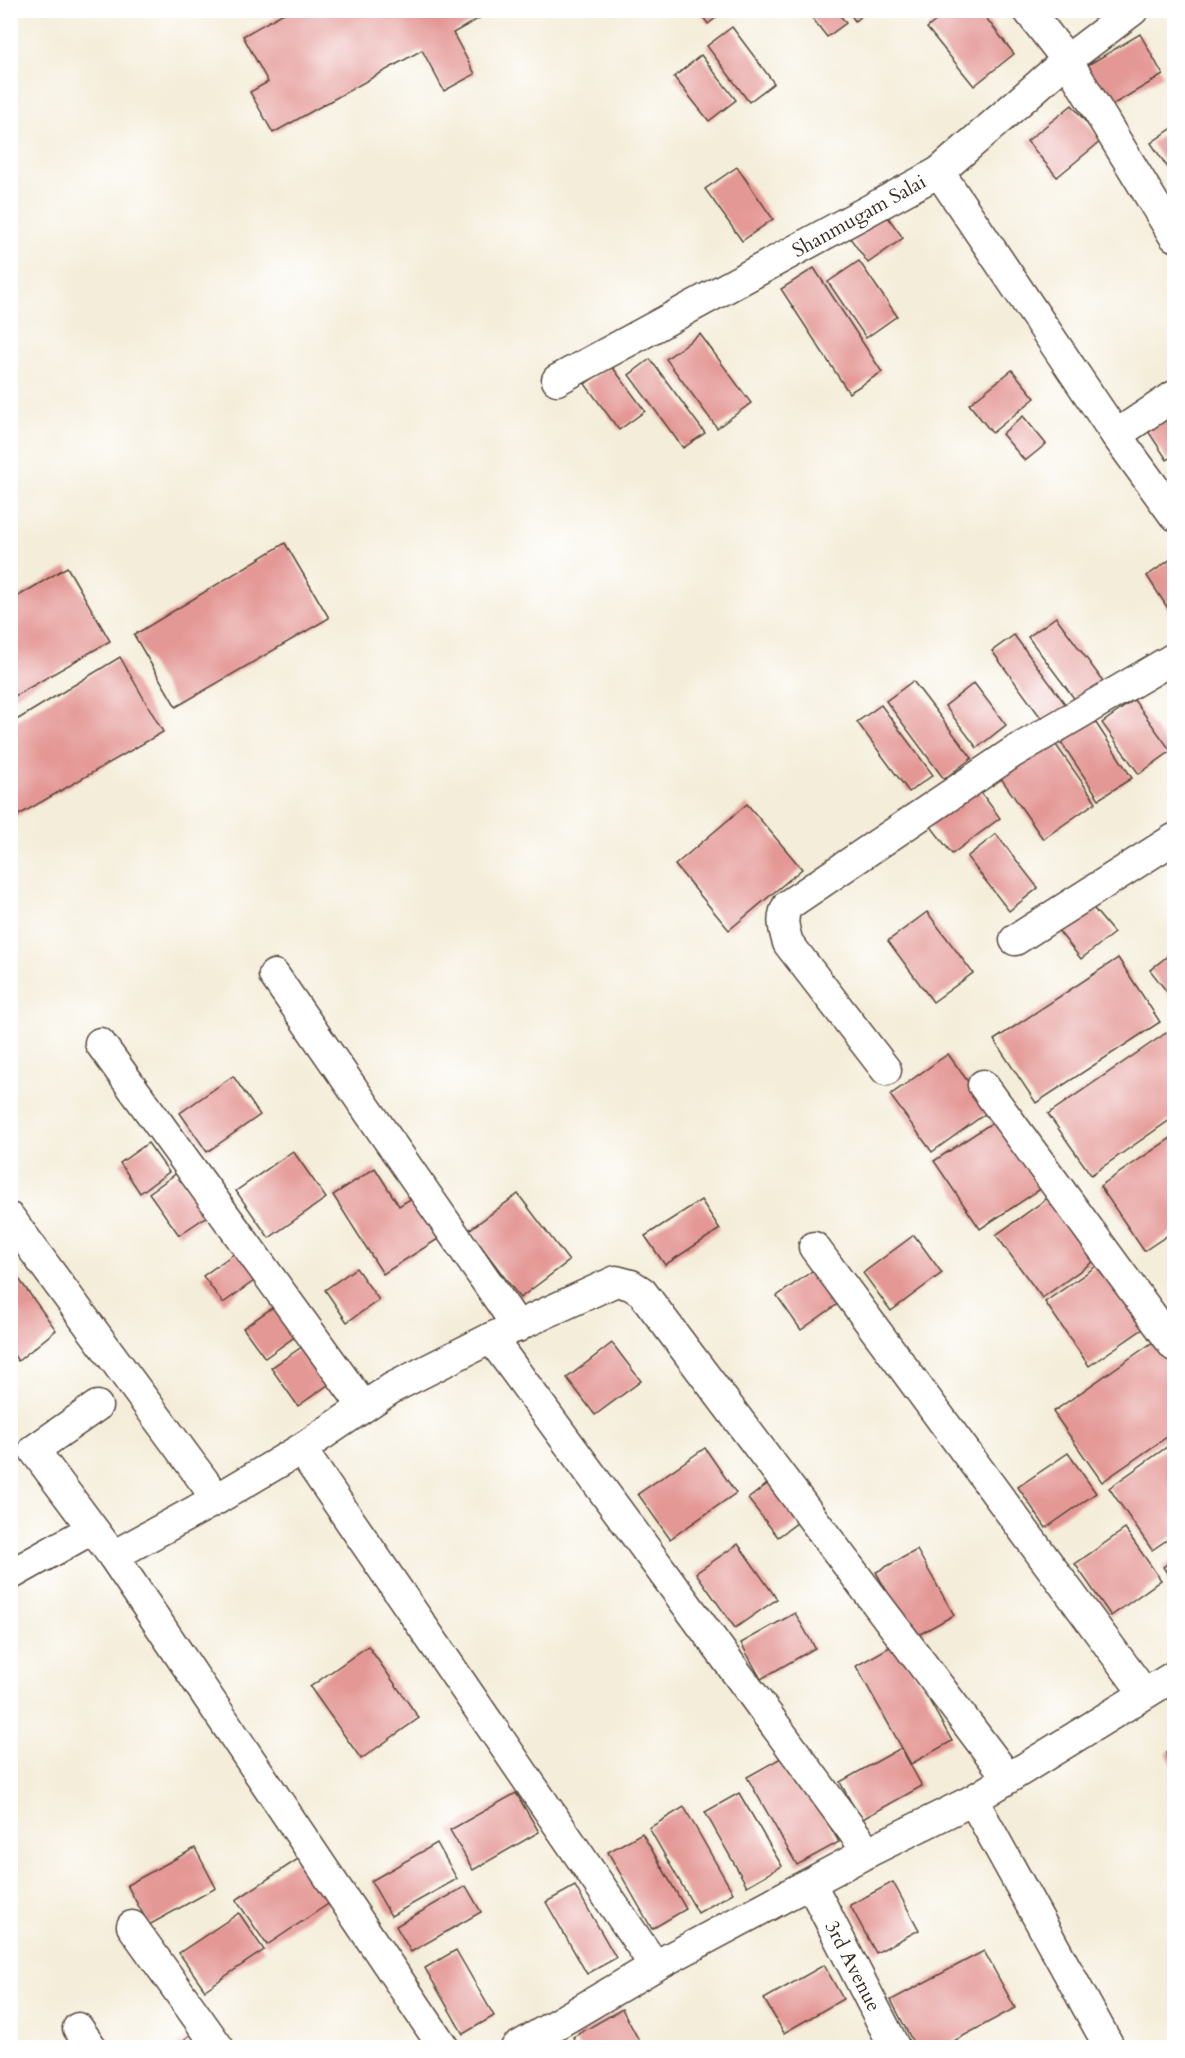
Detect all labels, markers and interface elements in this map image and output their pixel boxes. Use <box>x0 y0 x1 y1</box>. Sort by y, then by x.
street label: Shanmugam Salai <box>787 168 931 264</box>
street label: 3rd Avenue <box>819 1916 887 2016</box>

